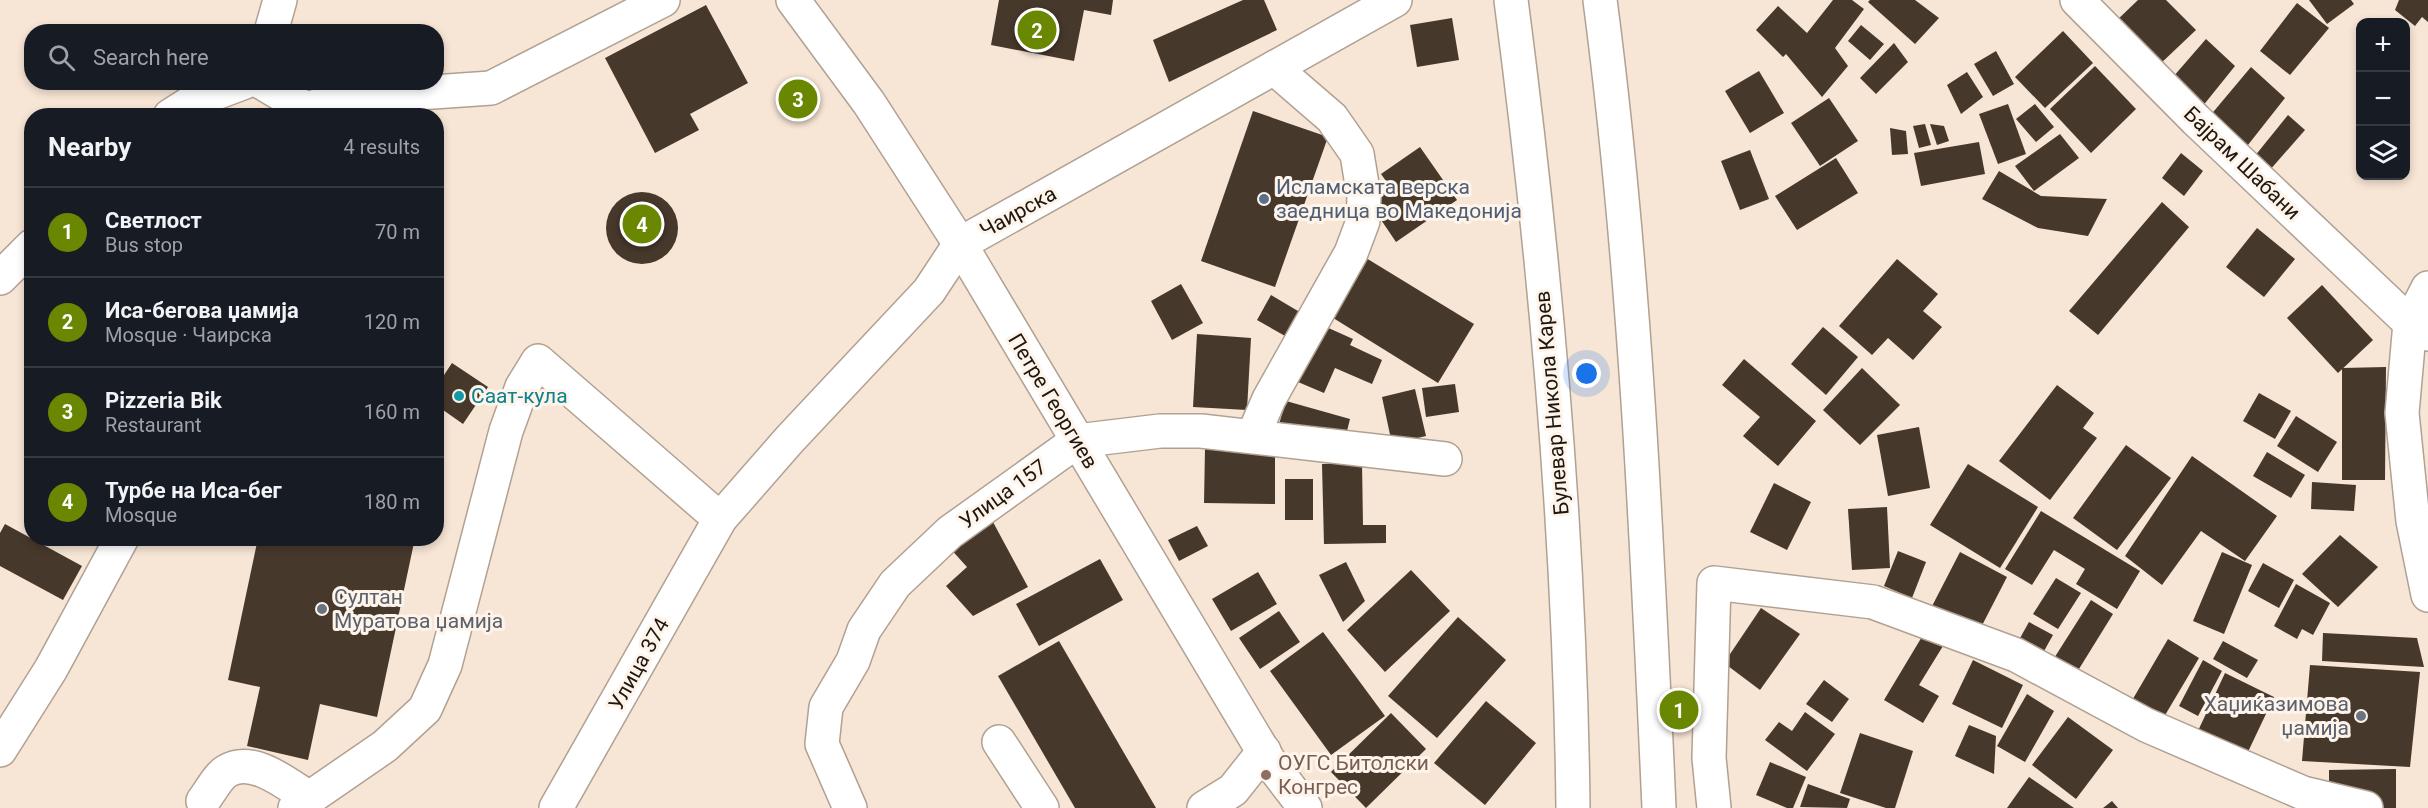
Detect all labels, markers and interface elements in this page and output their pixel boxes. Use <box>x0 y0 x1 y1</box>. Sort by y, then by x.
pin: 2 <box>1018 8 1056 52</box>
map controls <box>2356 18 2410 180</box>
button: + <box>2356 18 2410 72</box>
search box <box>24 24 444 90</box>
icon: search <box>45 41 78 74</box>
text: Search here <box>93 45 209 70</box>
button: − <box>2356 72 2410 126</box>
pin: 3 <box>778 76 818 122</box>
street label: Бајрам Шабани <box>2179 102 2305 224</box>
button: layers <box>2356 126 2410 180</box>
text: Nearby <box>48 132 131 162</box>
text: 4 results <box>344 135 420 159</box>
place label: Исламската верска заедница во Македонија <box>1276 175 1522 223</box>
street label: Чаирска <box>976 181 1060 243</box>
marker: Исламската верска заедница во Македонија <box>1257 192 1271 206</box>
pin: 4 <box>622 202 662 246</box>
text: Светлост <box>105 208 202 233</box>
text: 1 <box>62 220 73 244</box>
text: 70 m <box>375 220 420 244</box>
text: Bus stop <box>105 233 183 257</box>
street label: Булевар Никола Карев <box>1530 290 1574 516</box>
text: Иса-бегова џамија <box>105 298 299 323</box>
text: 2 <box>62 310 73 334</box>
text: 120 m <box>364 310 420 334</box>
text: Mosque · Чаирска <box>105 323 272 347</box>
street label: Петре Георгиев <box>1003 329 1103 473</box>
your location <box>1572 359 1601 388</box>
place label: Саат-кула <box>471 384 568 408</box>
text: Pizzeria Bik <box>105 388 222 413</box>
marker: Саат-кула <box>452 389 466 403</box>
text: 3 <box>62 400 73 424</box>
text: 160 m <box>364 400 420 424</box>
text: Restaurant <box>105 413 202 437</box>
street label: Улица 157 <box>955 455 1051 533</box>
text: Турбе на Иса-бег <box>105 478 282 503</box>
text: 4 <box>62 490 73 514</box>
text: 180 m <box>364 490 420 514</box>
text: Mosque <box>105 503 177 527</box>
place label: Султан Муратова џамија <box>334 585 503 633</box>
marker: Султан Муратова џамија <box>315 602 329 616</box>
street label: Улица 374 <box>604 614 674 714</box>
pin: 1 <box>1660 688 1698 732</box>
place label: Хаџиќазимова џамија <box>2204 692 2349 740</box>
marker: Хаџиќазимова џамија <box>2354 709 2368 723</box>
place label: ОУГС Битолски Конгрес <box>1278 751 1429 799</box>
marker: ОУГС Битолски Конгрес <box>1259 768 1273 782</box>

